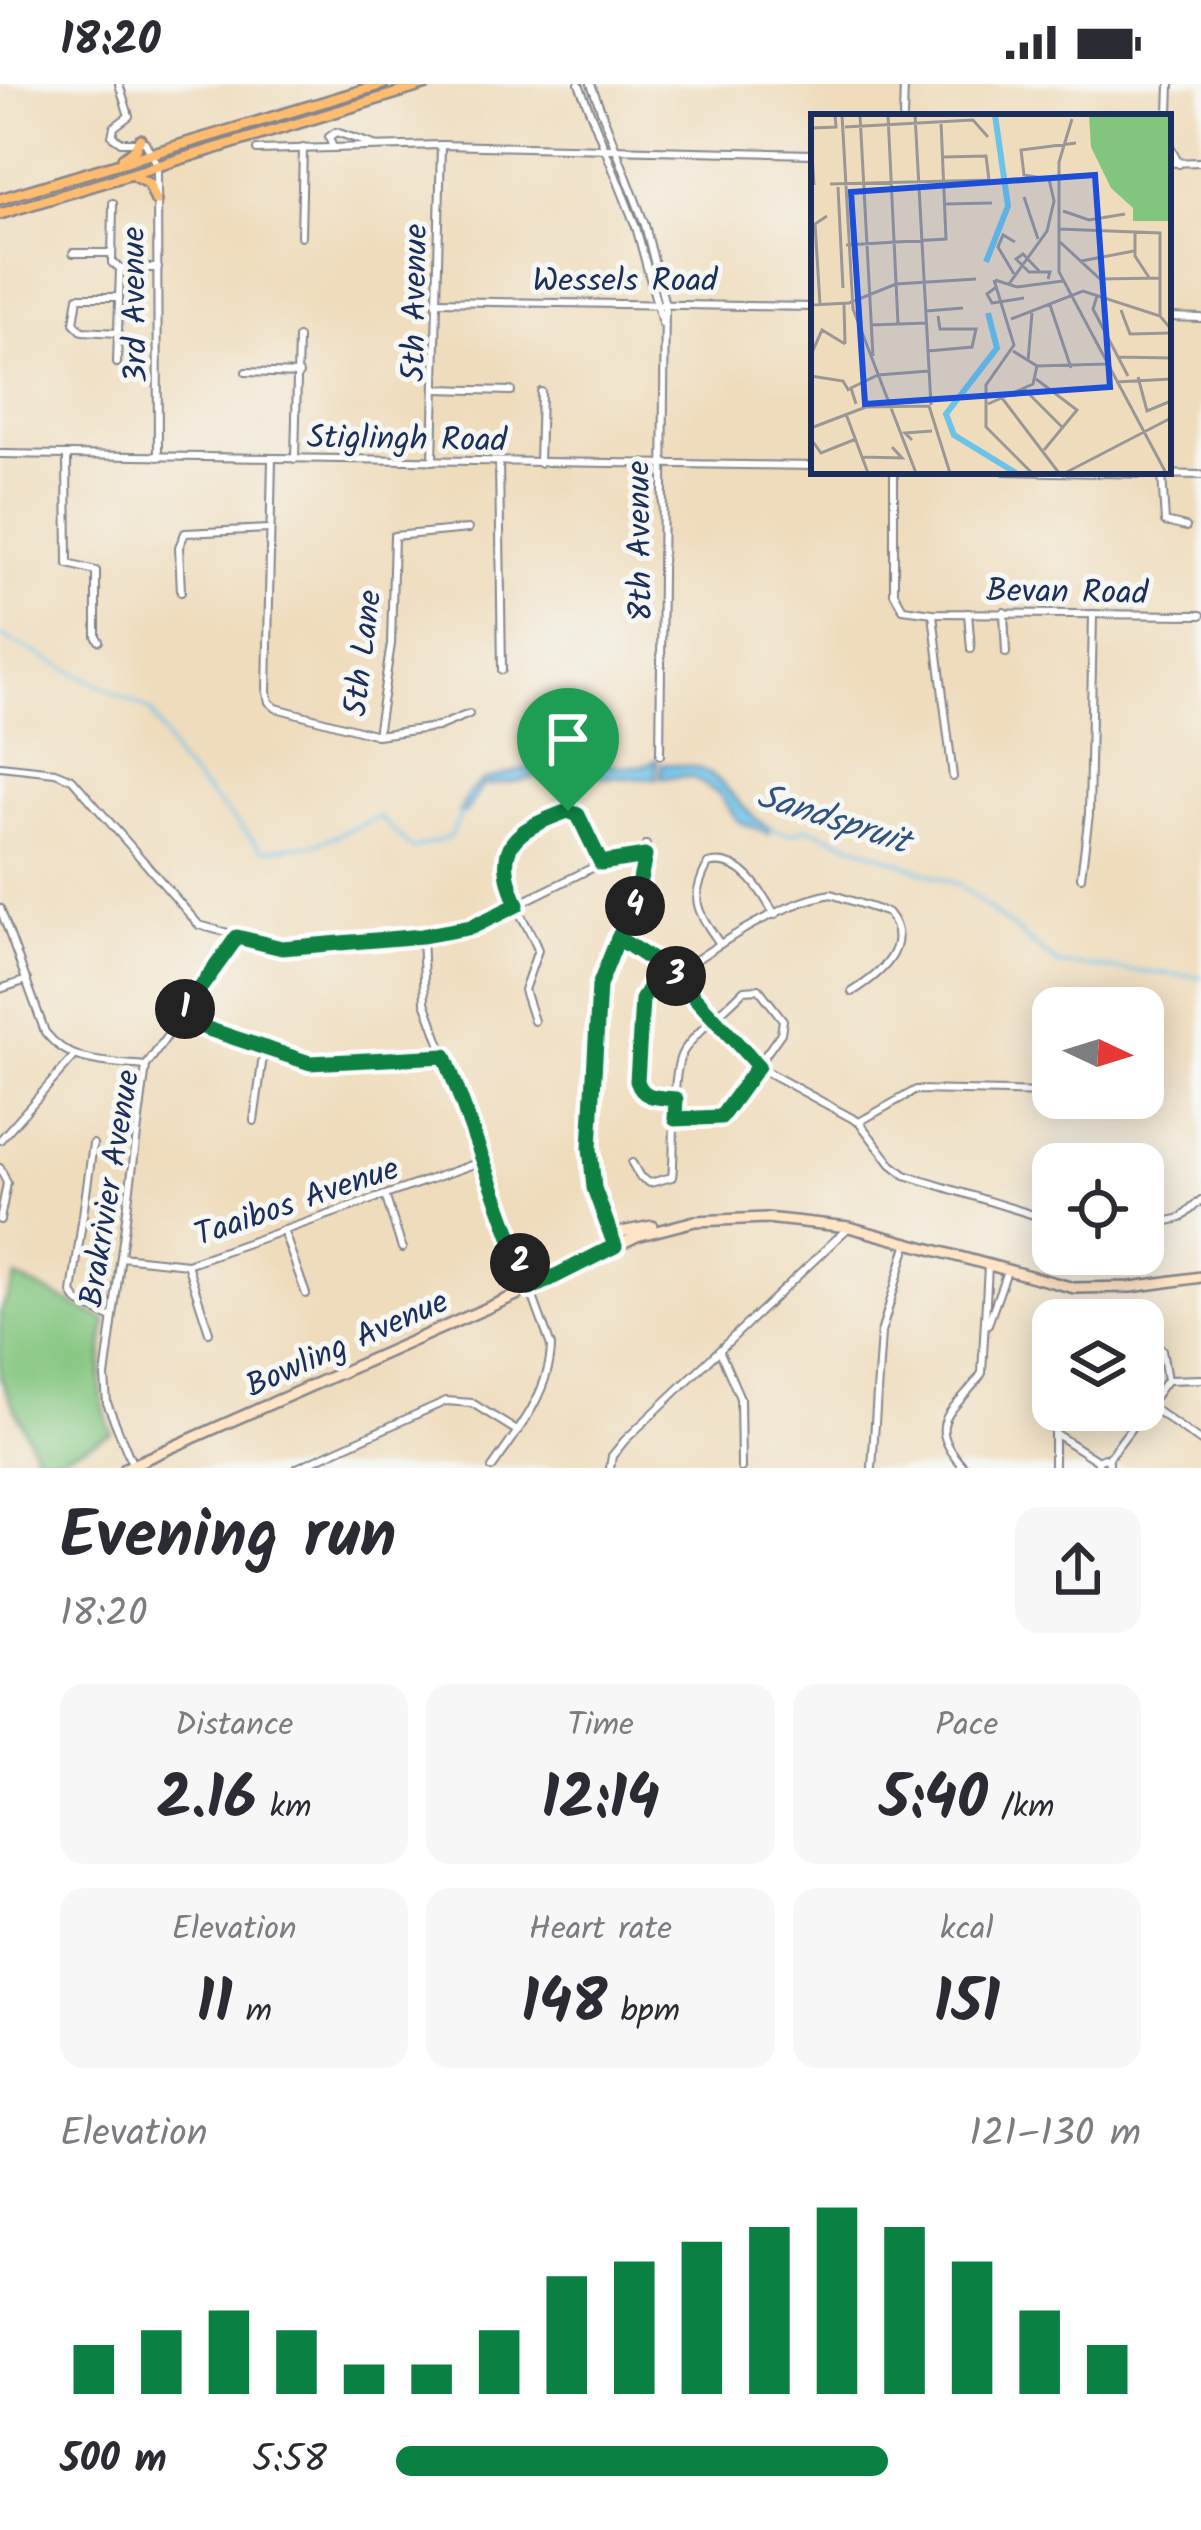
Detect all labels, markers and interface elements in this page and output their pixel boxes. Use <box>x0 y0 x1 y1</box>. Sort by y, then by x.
text: 18:20 <box>60 6 161 78</box>
inset map <box>811 114 1171 474</box>
street label: 5th Avenue <box>389 223 444 383</box>
street label: 3rd Avenue <box>109 226 164 384</box>
street label: Wessels Road <box>532 256 719 309</box>
street label: Stiglingh Road <box>306 412 509 469</box>
street label: 8th Avenue <box>614 460 669 622</box>
street label: Bevan Road <box>985 566 1150 621</box>
street label: 5th Lane <box>330 587 399 720</box>
pin <box>517 688 619 811</box>
icon: arrive <box>535 706 601 772</box>
water label: Sandspruit <box>749 769 921 873</box>
pin: 4 <box>605 876 665 936</box>
text: 4 <box>626 879 644 932</box>
pin: 3 <box>646 946 706 1006</box>
text: 3 <box>667 949 685 1002</box>
pin: 1 <box>155 979 215 1039</box>
text: 1 <box>180 982 190 1035</box>
north arrow <box>1032 987 1164 1119</box>
map controls <box>1032 987 1164 1431</box>
street label: Brakrivier Avenue <box>67 1066 156 1311</box>
button: locate <box>1032 1143 1164 1275</box>
street label: Taaibos Avenue <box>188 1144 407 1263</box>
pin: 2 <box>490 1233 550 1293</box>
text: 2 <box>510 1236 530 1289</box>
street label: Bowling Avenue <box>237 1277 458 1414</box>
button: layers <box>1032 1299 1164 1431</box>
text: Evening run <box>60 1486 396 1591</box>
button: share <box>1015 1507 1141 1633</box>
text: 18:20 <box>60 1584 147 1646</box>
text: Distance <box>175 1700 293 1753</box>
text: Time <box>567 1700 634 1753</box>
text: Pace <box>935 1700 998 1753</box>
text: 2.16 <box>157 1753 257 1849</box>
text: 12:14 <box>541 1753 660 1849</box>
text: 5:40 <box>879 1753 988 1849</box>
text: km <box>257 1782 312 1835</box>
text: /km <box>988 1782 1054 1835</box>
text: Elevation <box>172 1904 297 1957</box>
text: Heart rate <box>529 1904 672 1957</box>
text: kcal <box>940 1904 994 1957</box>
text: 11 <box>196 1957 233 2053</box>
text: 148 <box>521 1957 607 2053</box>
text: 151 <box>934 1957 1000 2053</box>
text: m <box>233 1986 272 2039</box>
text: bpm <box>607 1986 680 2039</box>
text: Elevation <box>60 2104 208 2166</box>
text: 121–130 m <box>969 2104 1141 2166</box>
text: 500 m <box>60 2430 167 2492</box>
text: 5:58 <box>252 2430 327 2492</box>

